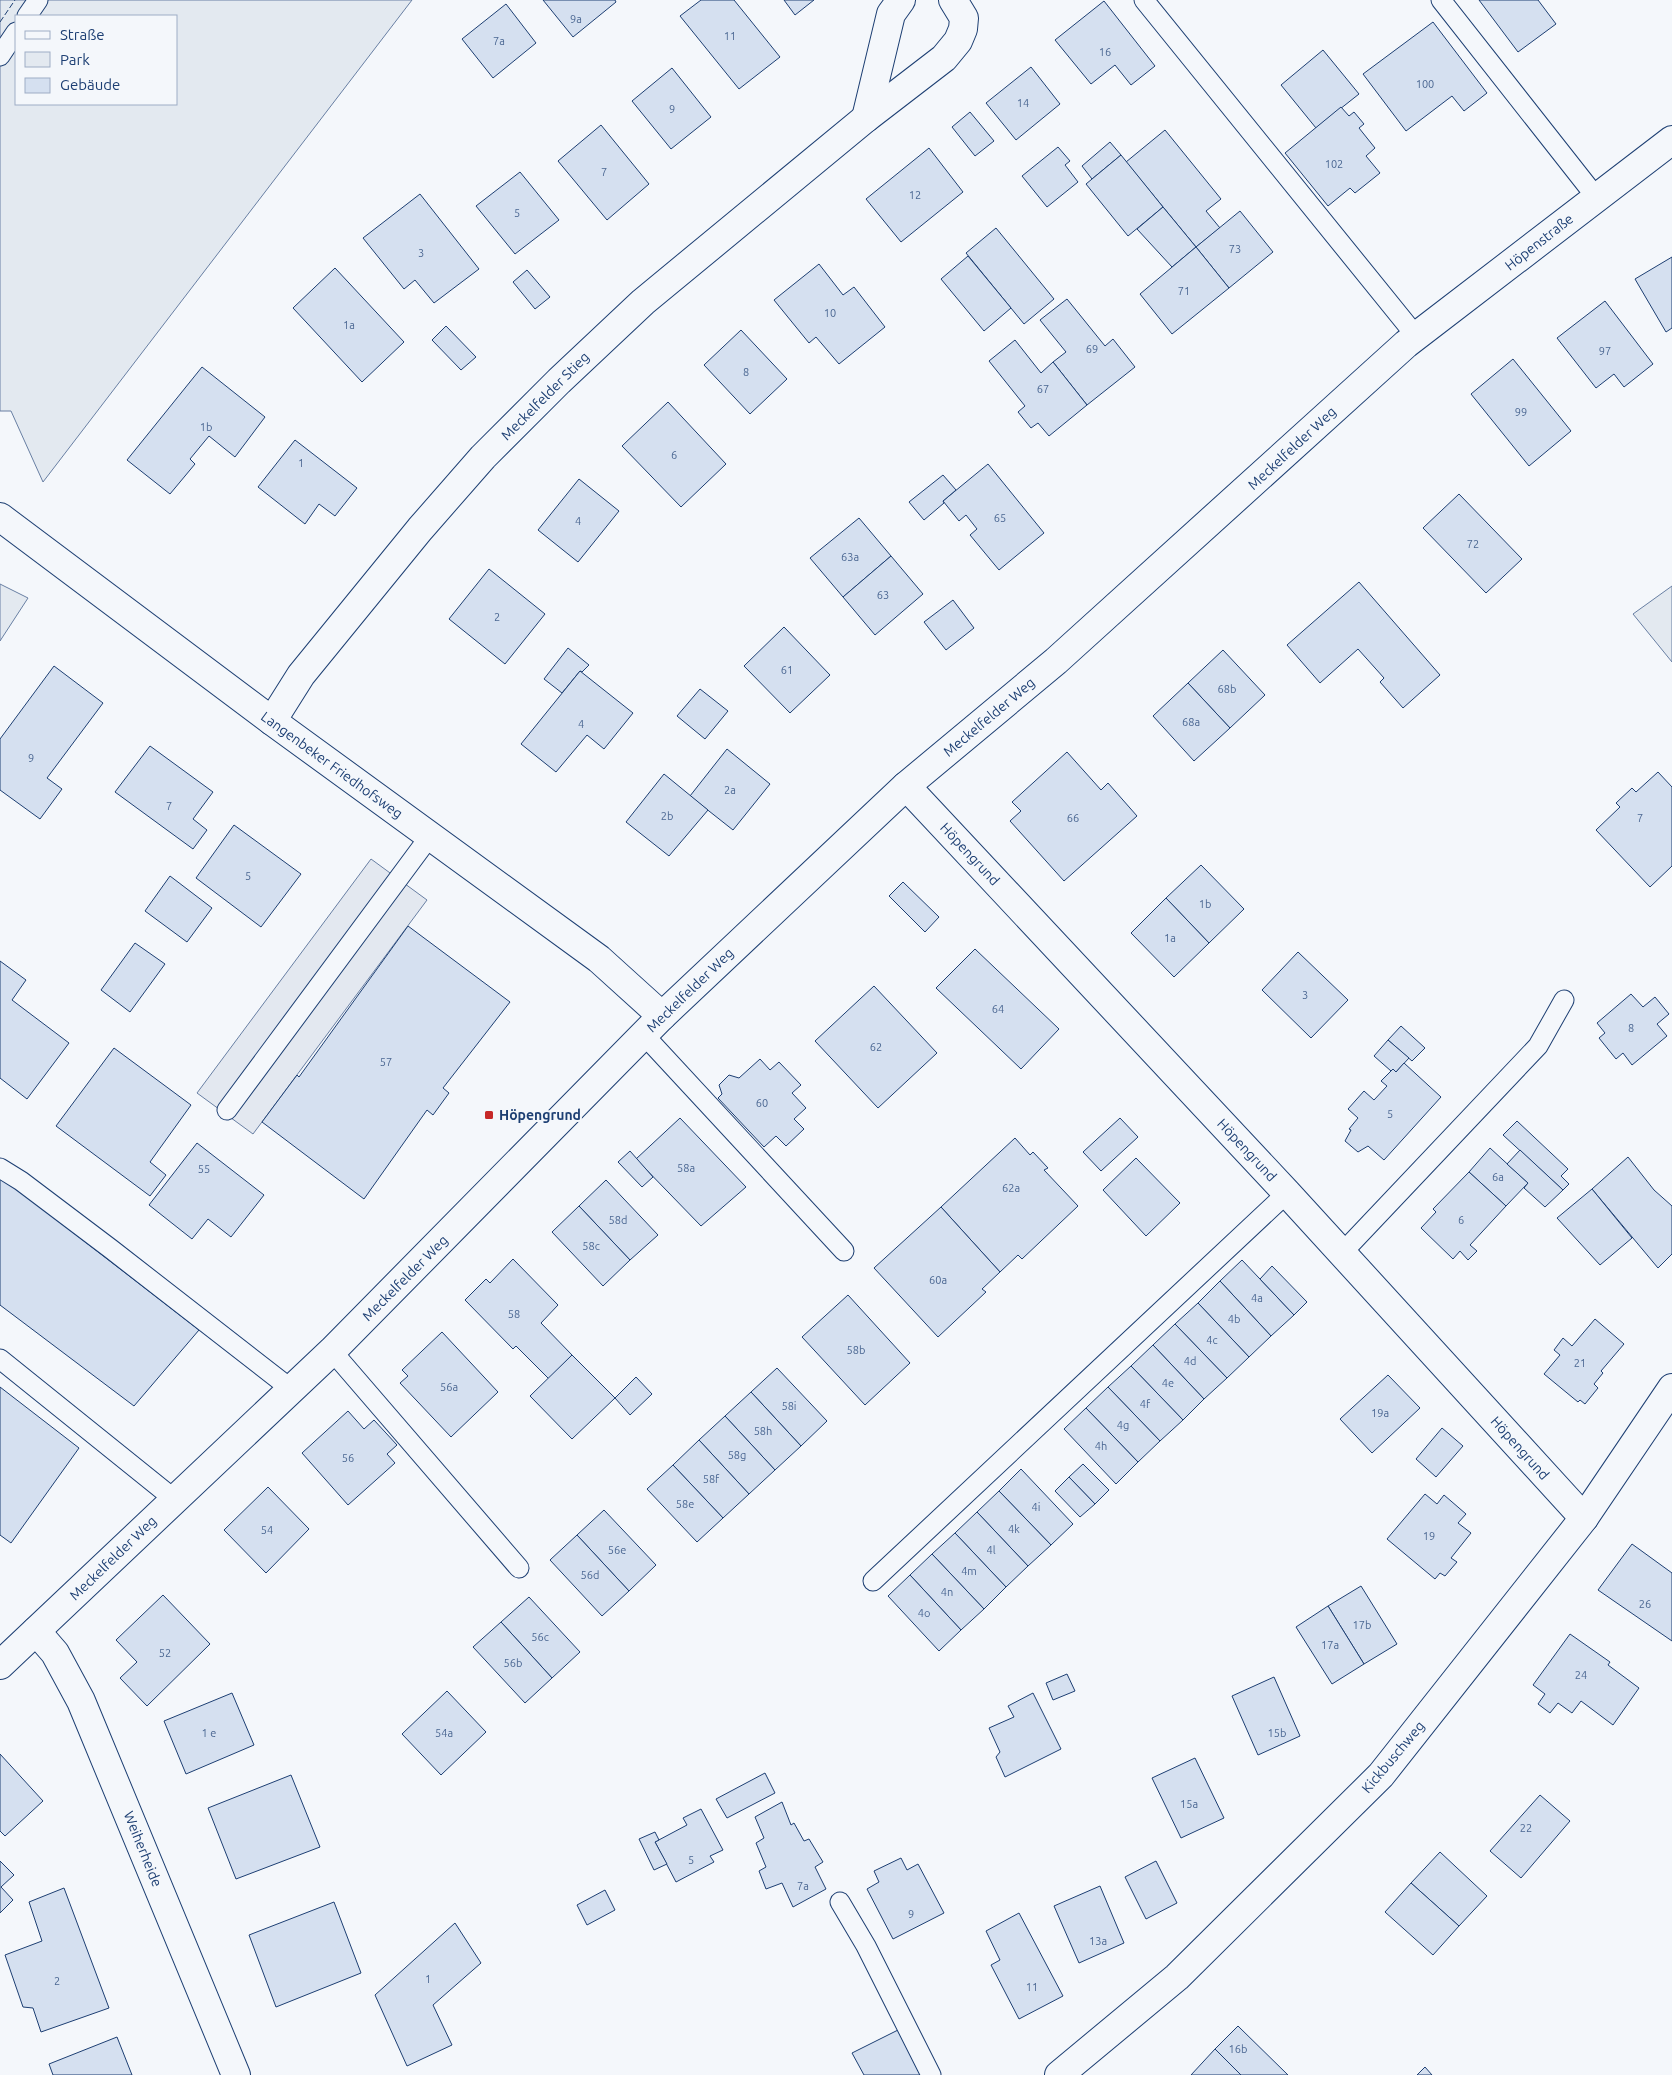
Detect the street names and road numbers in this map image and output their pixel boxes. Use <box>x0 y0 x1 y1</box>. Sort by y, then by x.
street label: Höpenstraße <box>1502 210 1576 274</box>
street label: Meckelfelder Stieg <box>498 349 592 443</box>
street label: Meckelfelder Weg <box>1245 403 1339 493</box>
street label: Meckelfelder Weg <box>940 674 1038 760</box>
street label: Langenbeker Friedhofsweg <box>258 708 406 822</box>
street label: Höpengrund <box>937 820 1003 888</box>
street label: Meckelfelder Weg <box>643 945 737 1035</box>
street label: Höpengrund <box>1214 1116 1280 1184</box>
street label: Meckelfelder Weg <box>359 1232 451 1324</box>
street label: Höpengrund <box>1487 1413 1553 1483</box>
street label: Meckelfelder Weg <box>66 1513 160 1603</box>
street label: Kickbuschweg <box>1358 1718 1428 1796</box>
street label: Weiherheide <box>121 1809 165 1889</box>

